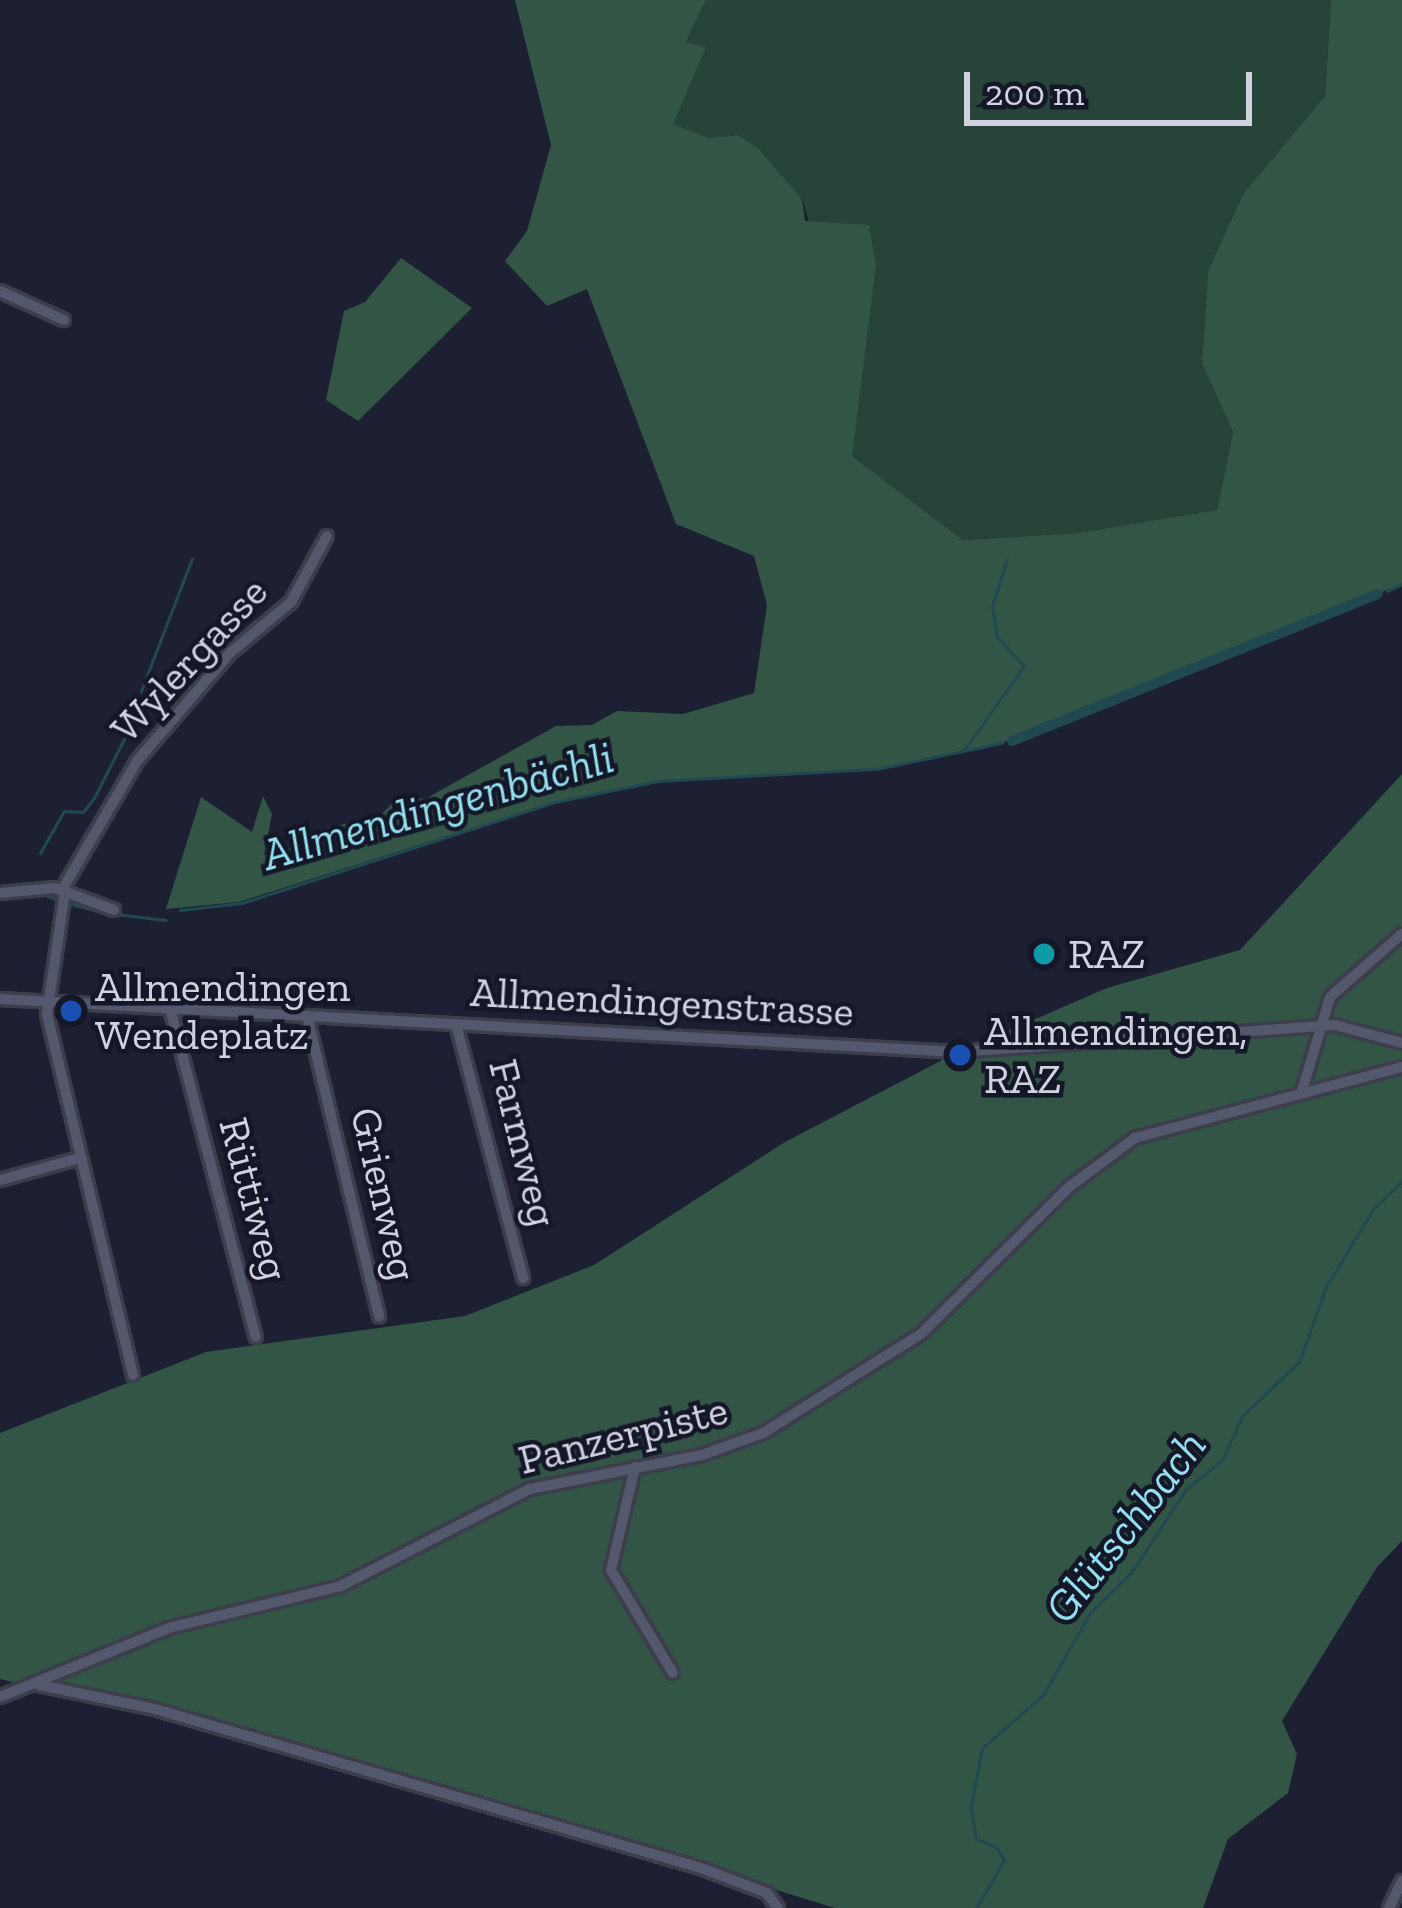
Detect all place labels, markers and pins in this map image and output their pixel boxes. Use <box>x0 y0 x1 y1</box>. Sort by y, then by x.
place label: RAZ <box>1068 929 1145 979</box>
marker: RAZ <box>1031 941 1057 967</box>
place label: Allmendingen Wendeplatz <box>95 962 350 1060</box>
marker: Allmendingen Wendeplatz <box>58 998 84 1024</box>
place label: Allmendingen, RAZ <box>984 1006 1248 1104</box>
marker: Allmendingen, RAZ <box>947 1042 973 1068</box>

